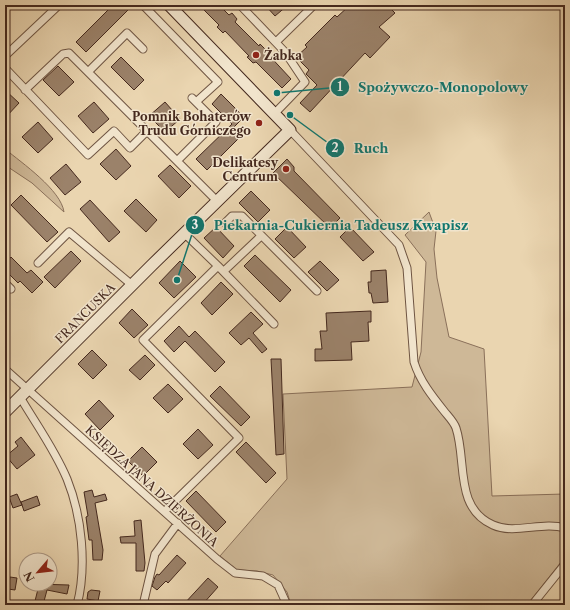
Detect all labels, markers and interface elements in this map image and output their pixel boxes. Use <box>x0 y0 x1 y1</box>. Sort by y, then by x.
place label: Żabka <box>264 47 303 63</box>
marker: Żabka <box>251 50 261 60</box>
callout: Spożywczo-Monopolowy <box>330 75 536 100</box>
text: 1 <box>337 79 343 94</box>
text: Spożywczo-Monopolowy <box>358 79 529 95</box>
place label: Pomnik Bohaterów Trudu Górniczego <box>132 109 252 138</box>
marker: Pomnik Bohaterów Trudu Górniczego <box>254 118 264 128</box>
callout: Ruch <box>325 136 396 161</box>
text: 2 <box>331 140 339 155</box>
text: Ruch <box>354 140 388 156</box>
place label: Delikatesy Centrum <box>212 155 279 184</box>
marker: Delikatesy Centrum <box>281 164 291 174</box>
callout: Piekarnia-Cukiernia Tadeusz Kwapisz <box>185 213 476 238</box>
text: 3 <box>192 217 199 232</box>
text: Piekarnia-Cukiernia Tadeusz Kwapisz <box>214 217 468 233</box>
street label: FRANCUSKA <box>52 279 119 346</box>
street label: KSIĘDZA JANA DZIERŻONIA <box>82 421 223 551</box>
north arrow <box>18 552 58 592</box>
text: N <box>21 569 38 584</box>

